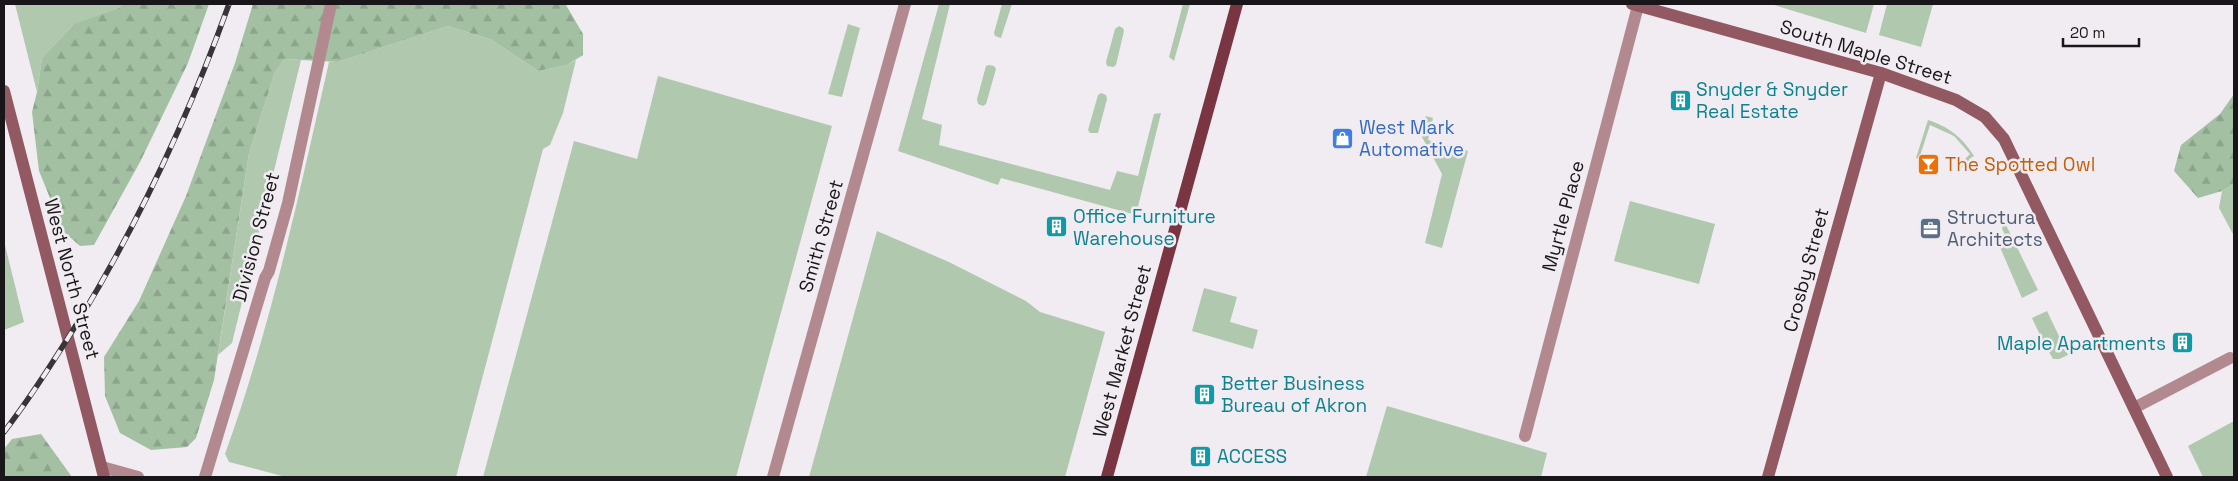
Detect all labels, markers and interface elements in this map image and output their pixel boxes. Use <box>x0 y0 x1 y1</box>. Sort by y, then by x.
street label: South Maple Street <box>1777 14 1955 90</box>
scale bar <box>2063 15 2139 47</box>
text: 20 m <box>2070 23 2105 42</box>
place label: Snyder & Snyder Real Estate <box>1696 77 1848 124</box>
building icon: Snyder & Snyder Real Estate <box>1668 88 1692 112</box>
place label: West Mark Automative <box>1359 115 1464 162</box>
shop icon: West Mark Automative <box>1331 126 1355 150</box>
bar icon: The Spotted Owl <box>1917 152 1941 176</box>
place label: The Spotted Owl <box>1945 152 2095 177</box>
street label: Myrtle Place <box>1536 158 1590 274</box>
street label: Division Street <box>227 169 285 305</box>
street label: Smith Street <box>793 177 849 295</box>
street label: West North Street <box>38 196 106 362</box>
place label: Office Furniture Warehouse <box>1073 204 1216 251</box>
street label: Crosby Street <box>1777 205 1835 335</box>
place label: Structura Architects <box>1947 205 2043 252</box>
building icon: Office Furniture Warehouse <box>1045 215 1069 239</box>
office icon: Structura Architects <box>1919 216 1943 240</box>
street label: West Market Street <box>1087 262 1157 440</box>
place label: Maple Apartments <box>1997 331 2166 356</box>
building icon: Maple Apartments <box>2170 331 2194 355</box>
place label: Better Business Bureau of Akron <box>1221 371 1367 418</box>
building icon: Better Business Bureau of Akron <box>1193 382 1217 406</box>
building icon: ACCESS <box>1189 444 1213 468</box>
place label: ACCESS <box>1217 444 1287 469</box>

